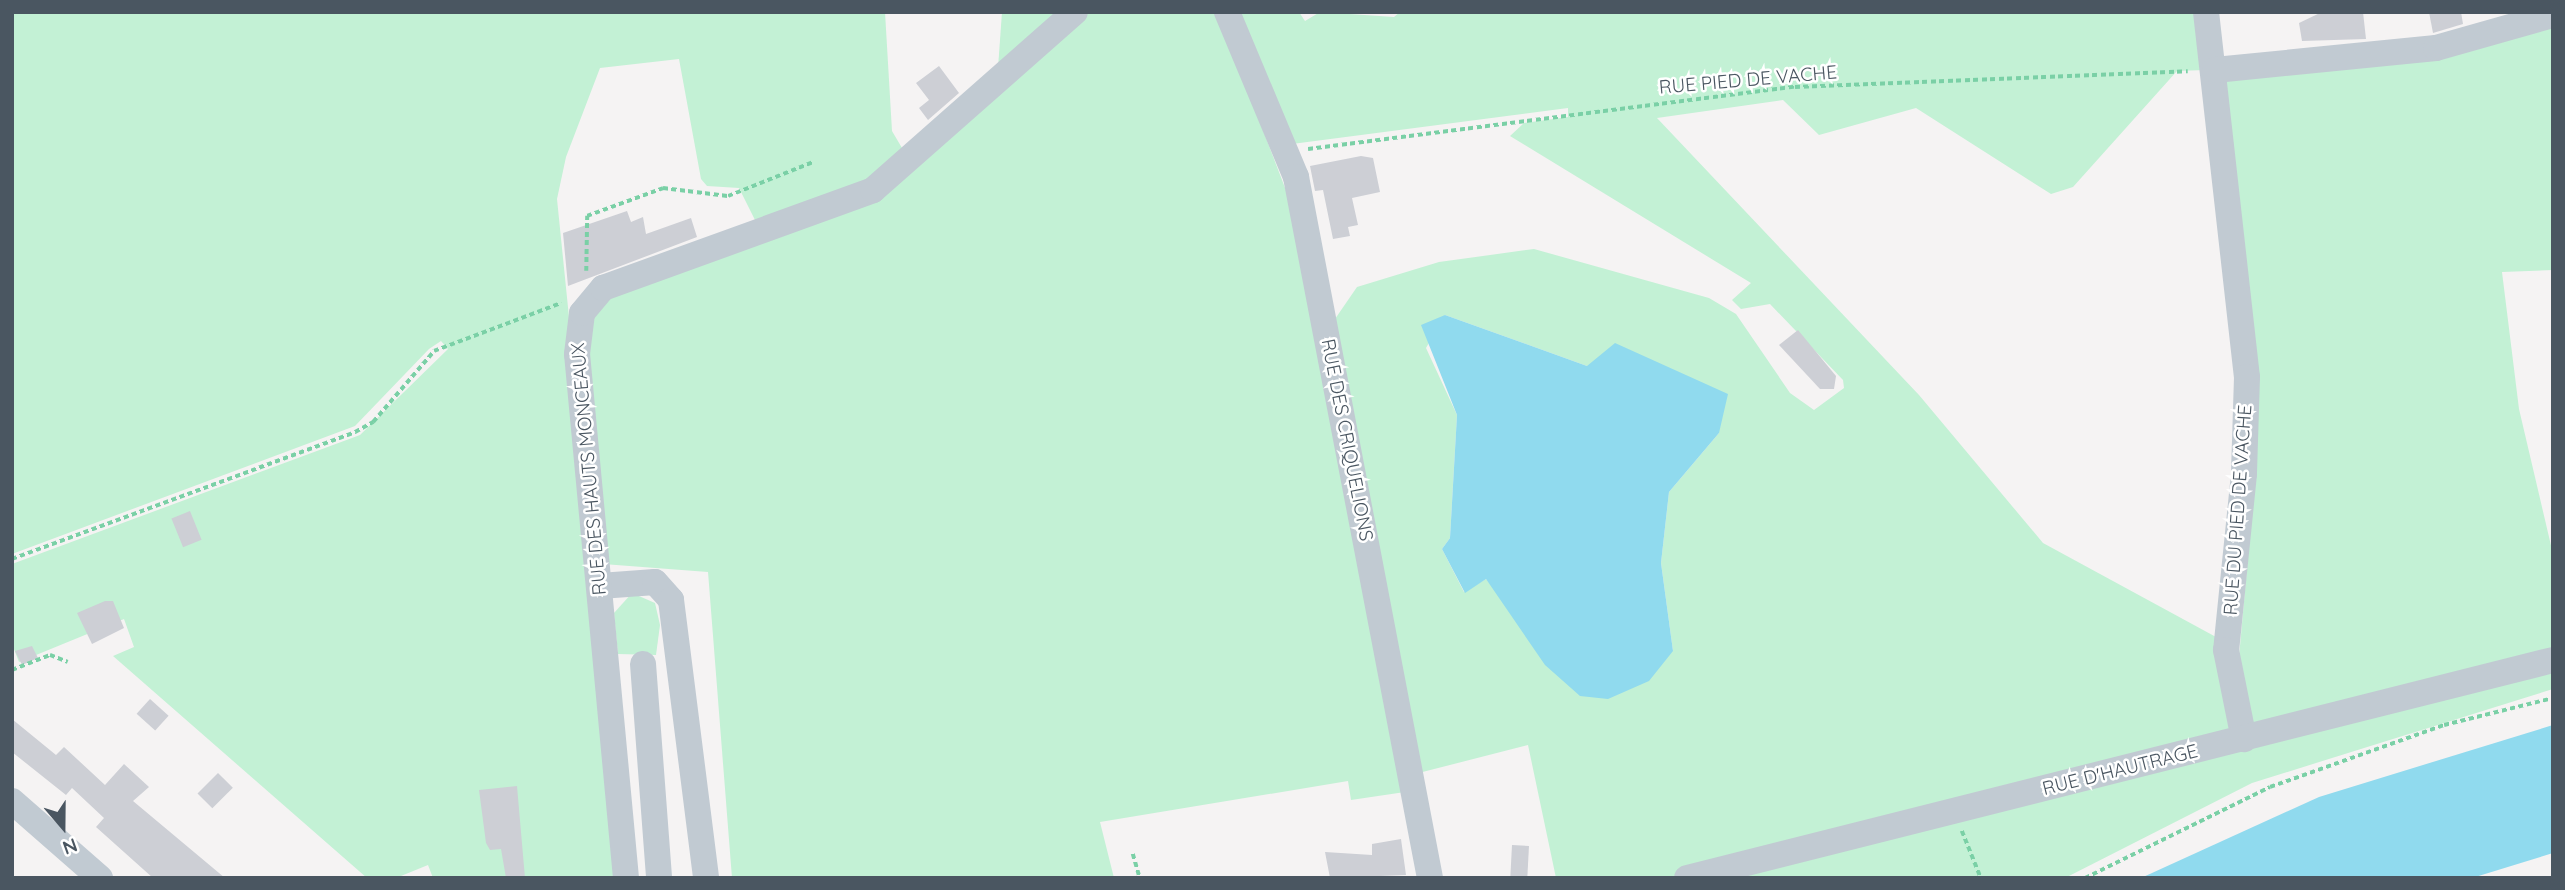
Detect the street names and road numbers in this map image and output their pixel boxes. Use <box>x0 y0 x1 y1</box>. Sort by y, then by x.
street label: RUE PIED DE VACHE <box>1658 61 1838 99</box>
street label: RUE DES CRIQUELIONS <box>1316 337 1378 543</box>
street label: RUE DES HAUTS MONCEAUX <box>567 342 611 596</box>
street label: RUE DU PIED DE VACHE <box>2219 404 2257 616</box>
street label: RUE D'HAUTRAGE <box>2040 740 2200 800</box>

